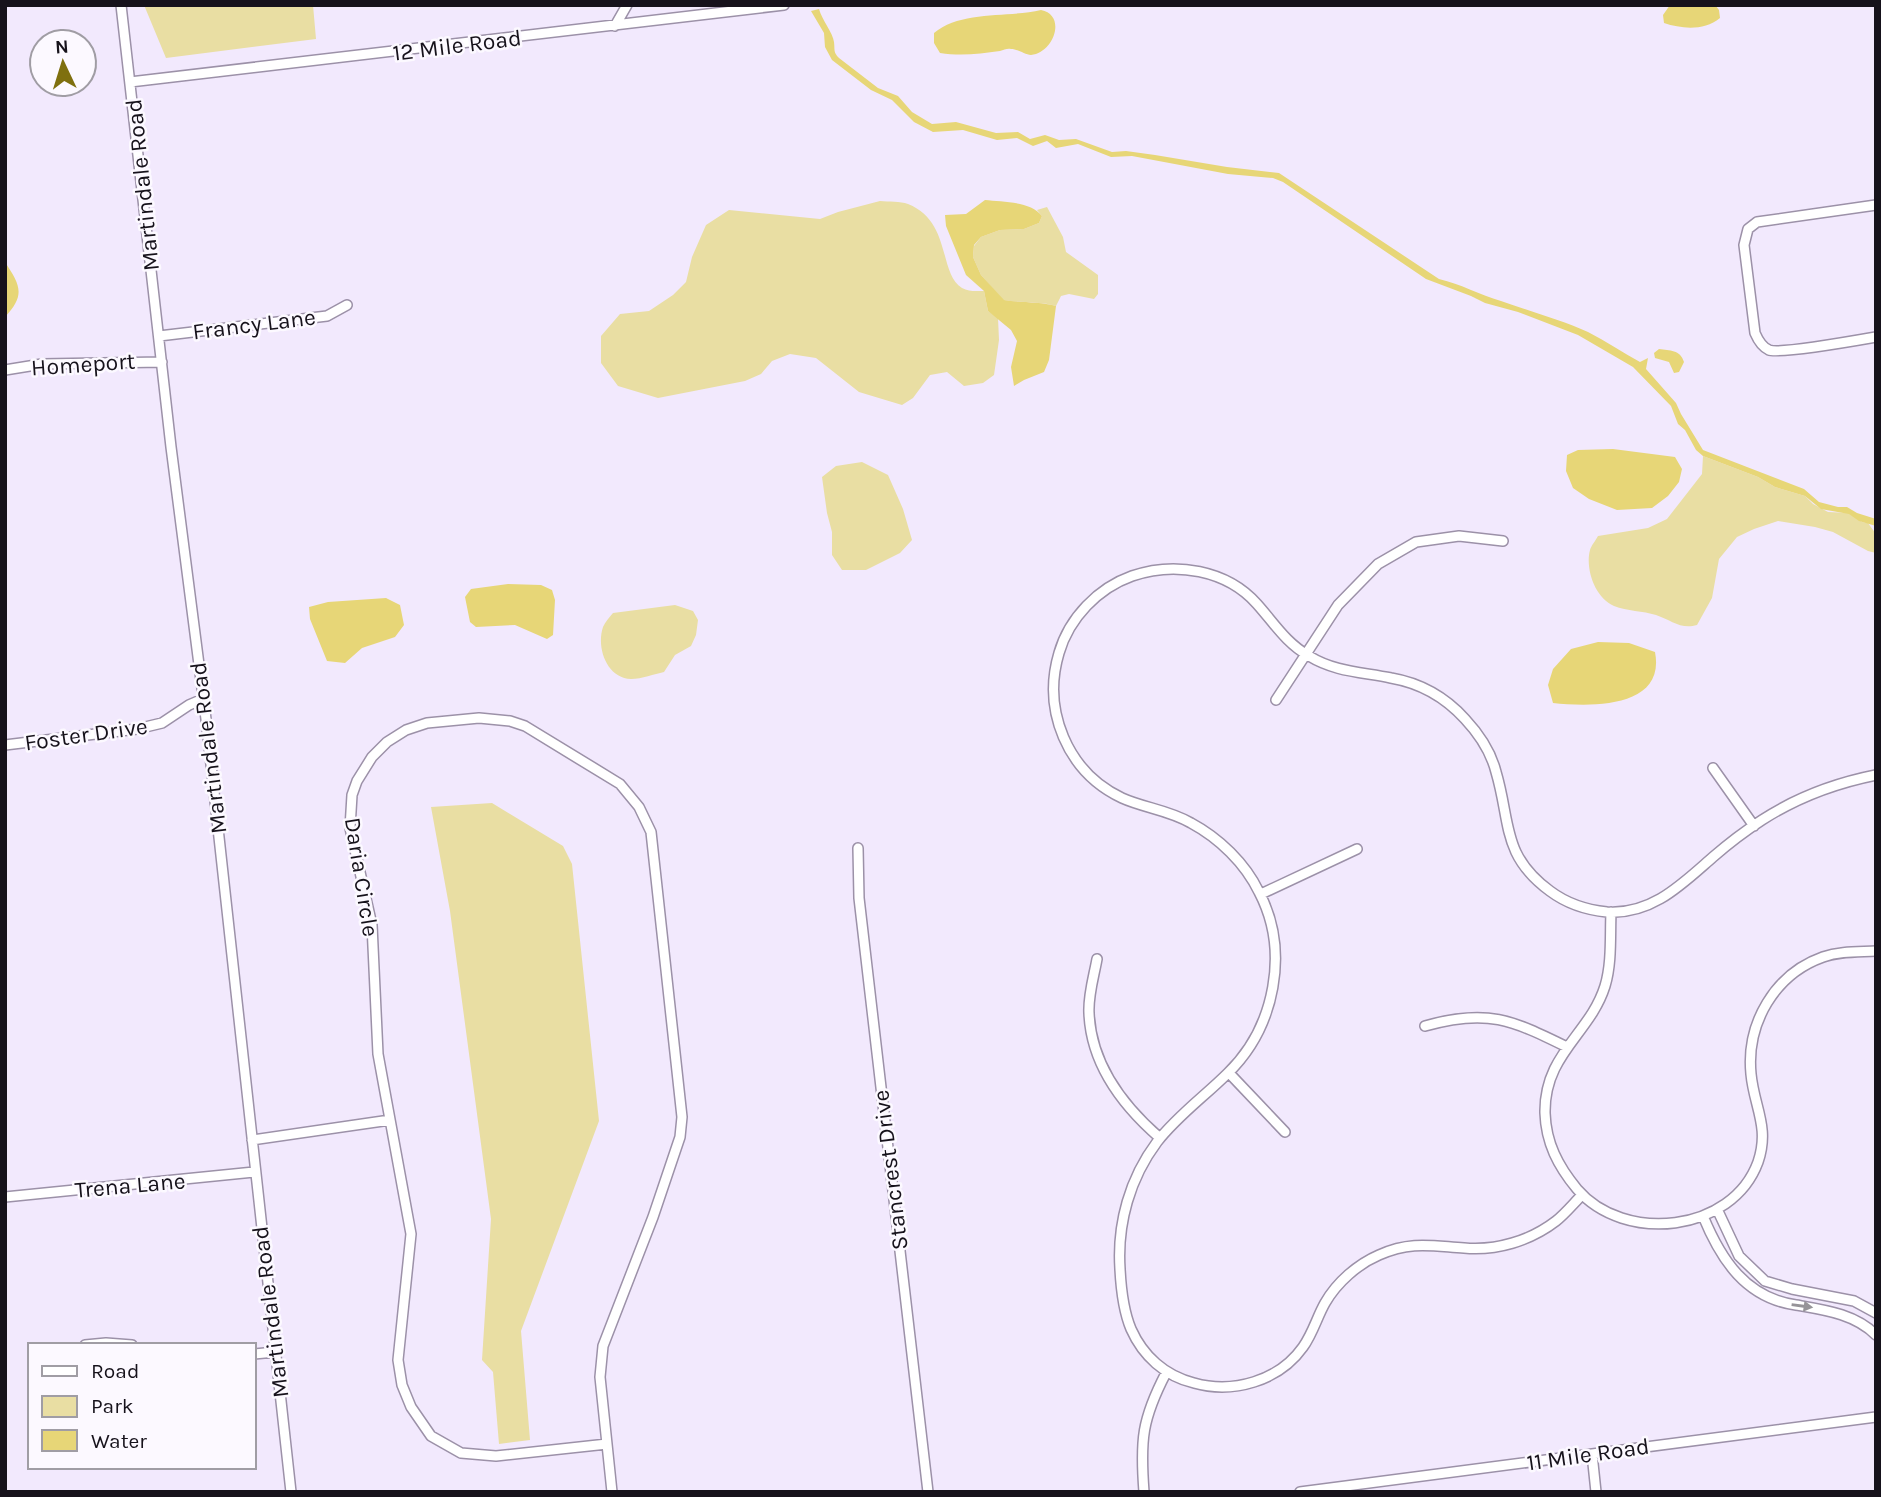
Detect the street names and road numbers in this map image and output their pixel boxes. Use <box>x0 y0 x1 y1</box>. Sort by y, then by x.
street label: 12 Mile Road <box>391 24 523 67</box>
street label: Martindale Road <box>120 98 165 272</box>
street label: Francy Lane <box>191 304 317 345</box>
street label: Homeport <box>30 347 136 382</box>
street label: Martindale Road <box>185 661 232 835</box>
street label: Foster Drive <box>23 712 149 756</box>
street label: Daria Circle <box>339 815 384 939</box>
street label: Stancrest Drive <box>867 1088 914 1251</box>
street label: Trena Lane <box>74 1167 187 1204</box>
street label: Martindale Road <box>247 1225 294 1399</box>
street label: 11 Mile Road <box>1525 1433 1651 1476</box>

